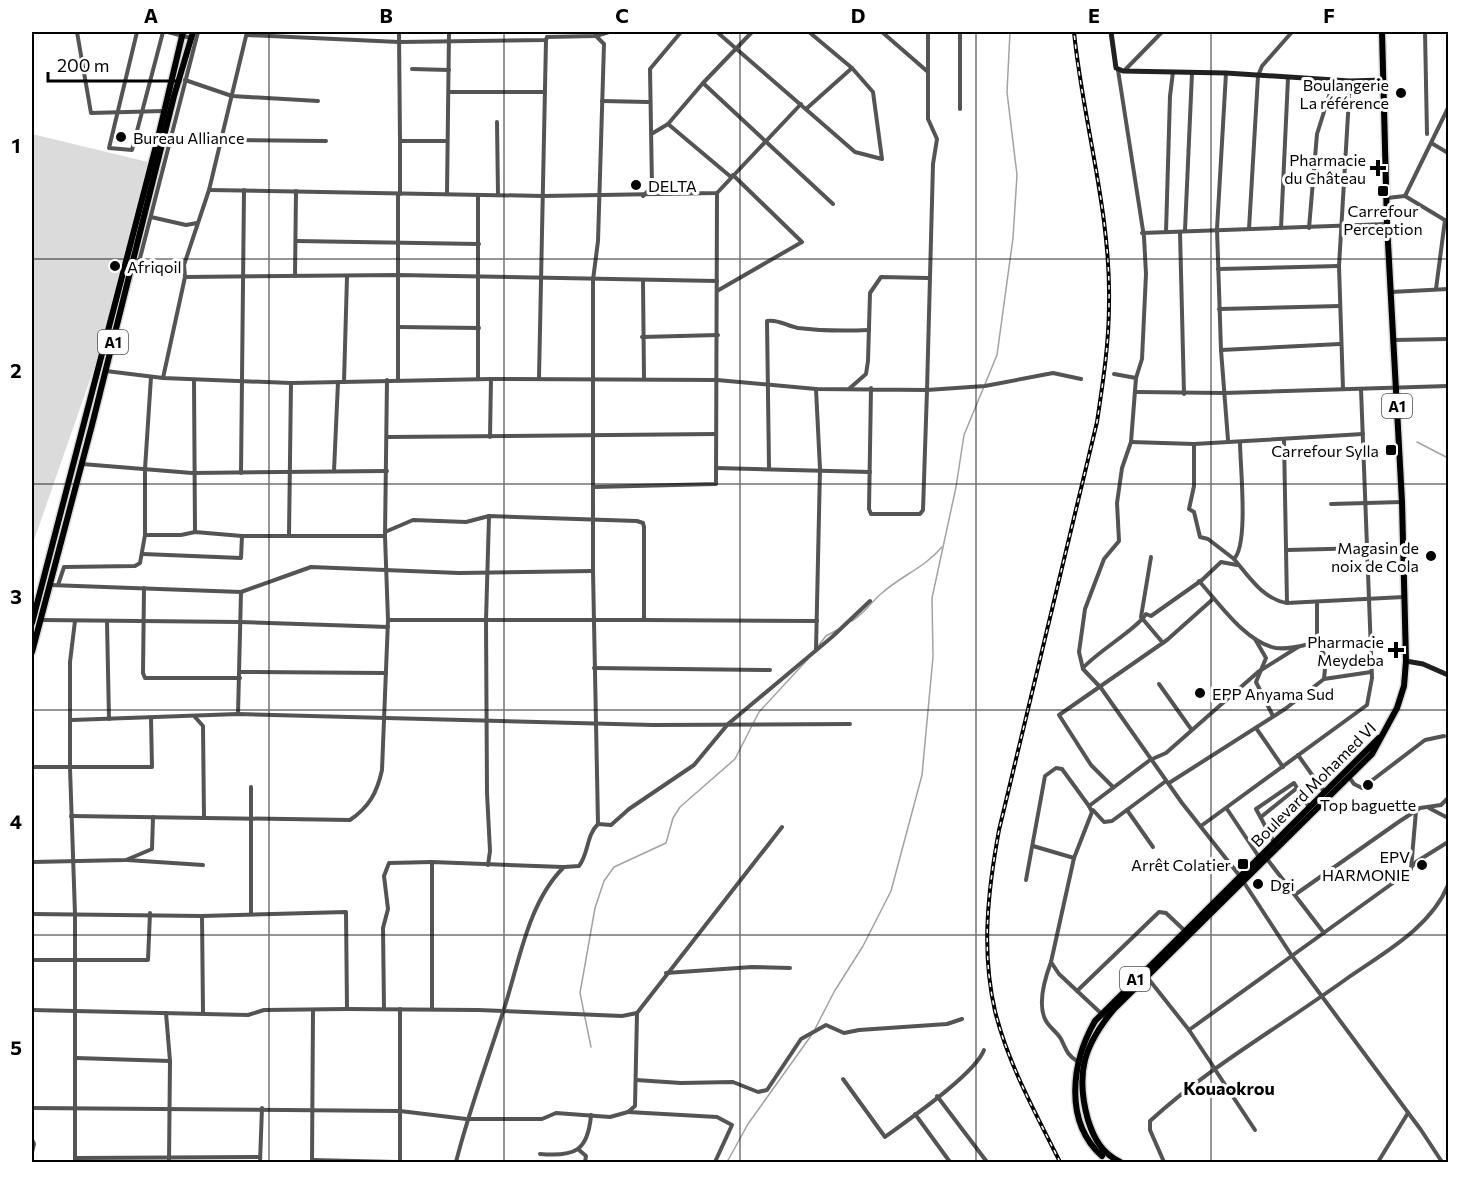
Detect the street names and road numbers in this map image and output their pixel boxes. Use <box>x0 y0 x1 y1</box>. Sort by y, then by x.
road number: A1 <box>98 330 128 354</box>
road number: A1 <box>1382 394 1412 418</box>
street label: Boulevard Mohamed VI <box>1247 718 1379 850</box>
road number: A1 <box>1120 967 1150 991</box>

